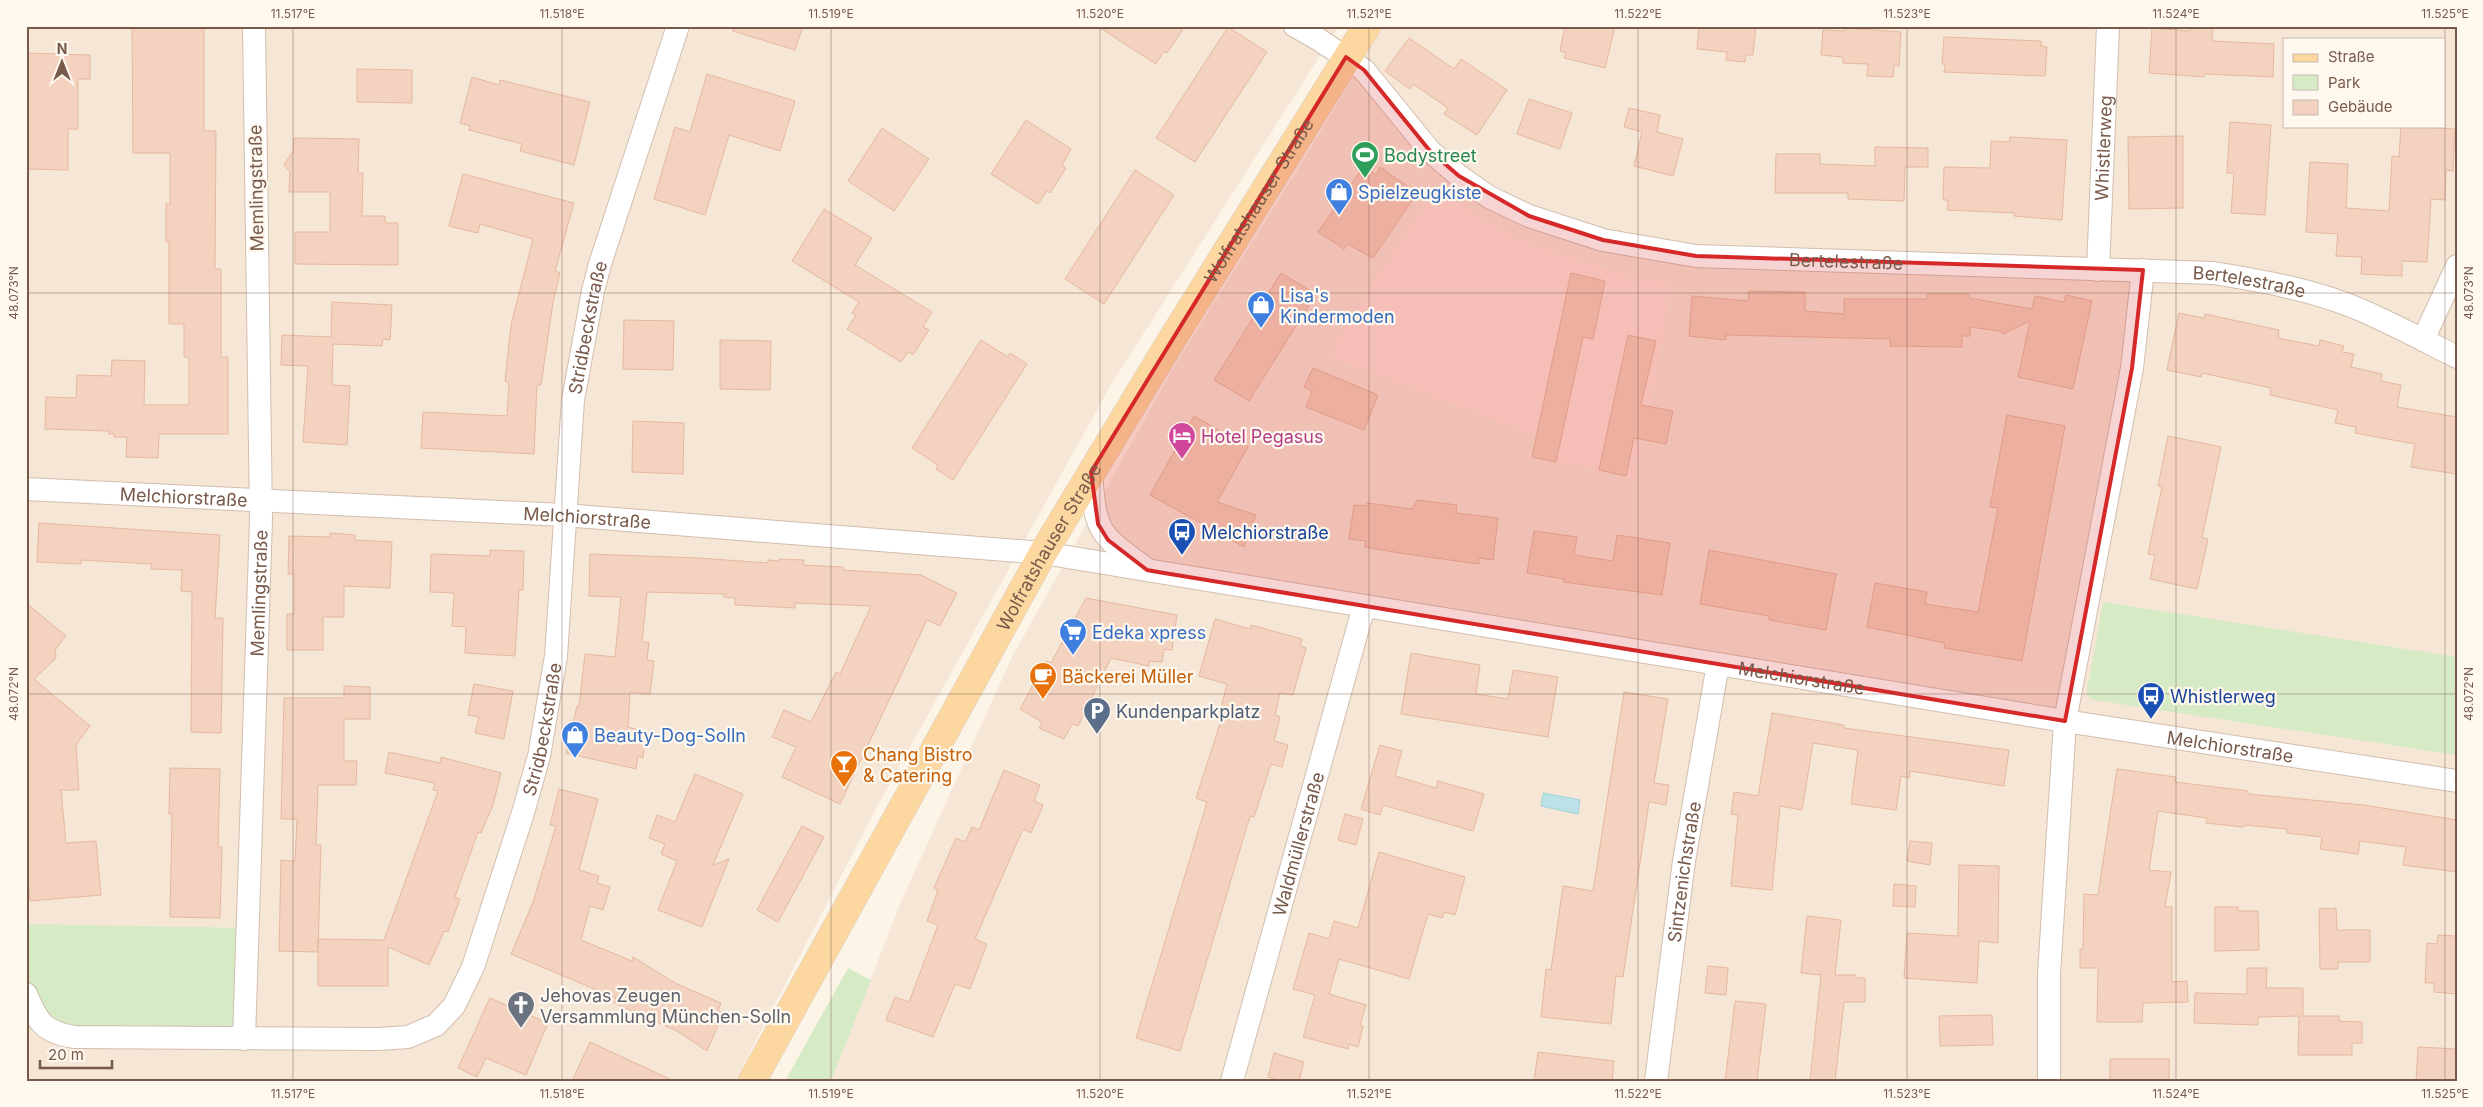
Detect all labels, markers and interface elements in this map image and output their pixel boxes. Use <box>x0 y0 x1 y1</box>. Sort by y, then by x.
text: 11.517°E <box>271 6 315 21</box>
text: 11.518°E <box>539 6 585 21</box>
text: 11.519°E <box>808 6 854 21</box>
text: 11.520°E <box>1076 6 1124 21</box>
text: 11.521°E <box>1346 6 1392 21</box>
text: 11.522°E <box>1614 6 1662 21</box>
text: 11.523°E <box>1883 6 1931 21</box>
text: 11.524°E <box>2152 6 2200 21</box>
text: 11.525°E <box>2421 6 2469 21</box>
north arrow <box>38 38 88 88</box>
legend <box>2283 38 2446 128</box>
text: N <box>57 40 67 57</box>
text: Straße <box>2328 47 2375 66</box>
text: Park <box>2328 73 2361 92</box>
street label: Whistlerweg <box>2090 95 2116 201</box>
text: Gebäude <box>2328 97 2393 116</box>
street label: Wolfratshauser Straße <box>1199 114 1318 287</box>
street label: Memlingstraße <box>244 124 268 252</box>
sports icon: Bodystreet <box>1350 140 1380 179</box>
place label: Bodystreet <box>1384 145 1477 166</box>
shop icon: Spielzeugkiste <box>1324 177 1354 216</box>
place label: Spielzeugkiste <box>1358 182 1482 203</box>
street label: Bertelestraße <box>1789 249 1904 273</box>
street label: Stridbeckstraße <box>564 259 611 396</box>
street label: Bertelestraße <box>2193 262 2308 301</box>
text: 48.073°N <box>6 266 21 320</box>
text: 48.073°N <box>2461 266 2476 320</box>
place label: Lisa's Kindermoden <box>1280 285 1395 327</box>
shop icon: Lisa's Kindermoden <box>1246 290 1276 329</box>
hotel icon: Hotel Pegasus <box>1167 421 1197 460</box>
place label: Hotel Pegasus <box>1201 426 1323 447</box>
street label: Wolfratshauser Straße <box>992 459 1105 634</box>
street label: Melchiorstraße <box>119 483 248 510</box>
street label: Melchiorstraße <box>523 503 652 532</box>
bus stop icon: Melchiorstraße <box>1167 517 1197 556</box>
place label: Melchiorstraße <box>1201 522 1329 543</box>
street label: Memlingstraße <box>246 530 271 657</box>
supermarket icon: Edeka xpress <box>1058 617 1088 656</box>
place label: Edeka xpress <box>1092 622 1206 643</box>
street label: Melchiorstraße <box>1737 657 1866 698</box>
street label: Stridbeckstraße <box>518 661 565 798</box>
cafe icon: Bäckerei Müller <box>1028 661 1058 700</box>
place label: Bäckerei Müller <box>1062 666 1194 687</box>
text: 48.072°N <box>6 667 21 721</box>
text: 48.072°N <box>2461 667 2476 721</box>
bus stop icon: Whistlerweg <box>2136 681 2166 720</box>
place label: Whistlerweg <box>2170 686 2276 707</box>
parking icon: Kundenparkplatz <box>1082 696 1112 735</box>
place label: Kundenparkplatz <box>1116 701 1260 722</box>
shop icon: Beauty-Dog-Solln <box>560 720 590 759</box>
place label: Beauty-Dog-Solln <box>594 725 746 746</box>
street label: Melchiorstraße <box>2165 726 2295 766</box>
place label: Chang Bistro & Catering <box>863 744 972 786</box>
bar icon: Chang Bistro & Catering <box>829 749 859 788</box>
street label: Waldmüllerstraße <box>1268 770 1328 918</box>
street label: Sintzenichstraße <box>1663 800 1705 944</box>
place label: Jehovas Zeugen Versammlung München-Solln <box>540 985 791 1027</box>
church icon: Jehovas Zeugen Versammlung München-Solln <box>506 990 536 1029</box>
scale bar <box>40 1037 112 1069</box>
text: 20 m <box>48 1045 84 1064</box>
text: 11.517°E <box>271 1086 315 1101</box>
text: 11.518°E <box>539 1086 585 1101</box>
text: 11.519°E <box>808 1086 854 1101</box>
text: 11.520°E <box>1076 1086 1124 1101</box>
text: 11.521°E <box>1346 1086 1392 1101</box>
text: 11.522°E <box>1614 1086 1662 1101</box>
text: 11.523°E <box>1883 1086 1931 1101</box>
text: 11.524°E <box>2152 1086 2200 1101</box>
text: 11.525°E <box>2421 1086 2469 1101</box>

